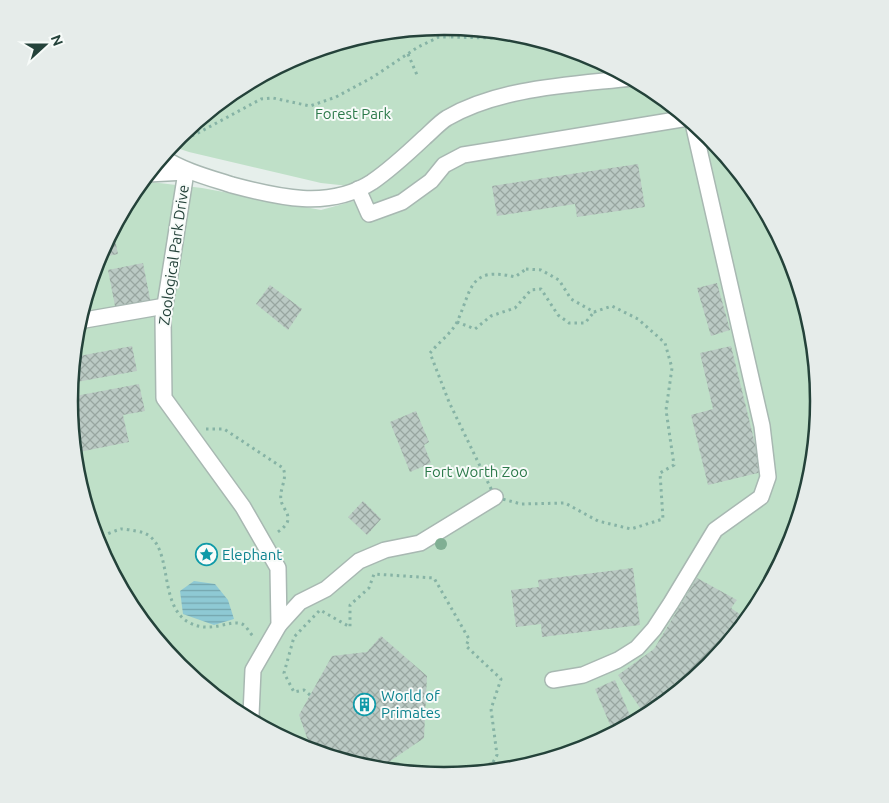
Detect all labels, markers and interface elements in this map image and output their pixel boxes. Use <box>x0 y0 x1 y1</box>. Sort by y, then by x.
north arrow <box>20 20 70 70</box>
text: N <box>48 33 66 48</box>
park label: Forest Park <box>315 105 392 122</box>
street label: Zoological Park Drive <box>155 184 192 326</box>
park label: Fort Worth Zoo <box>424 463 528 480</box>
place icon: Elephant <box>194 543 218 567</box>
place label: Elephant <box>222 546 282 563</box>
place label: World of Primates <box>381 687 441 721</box>
building icon: World of Primates <box>353 693 377 717</box>

